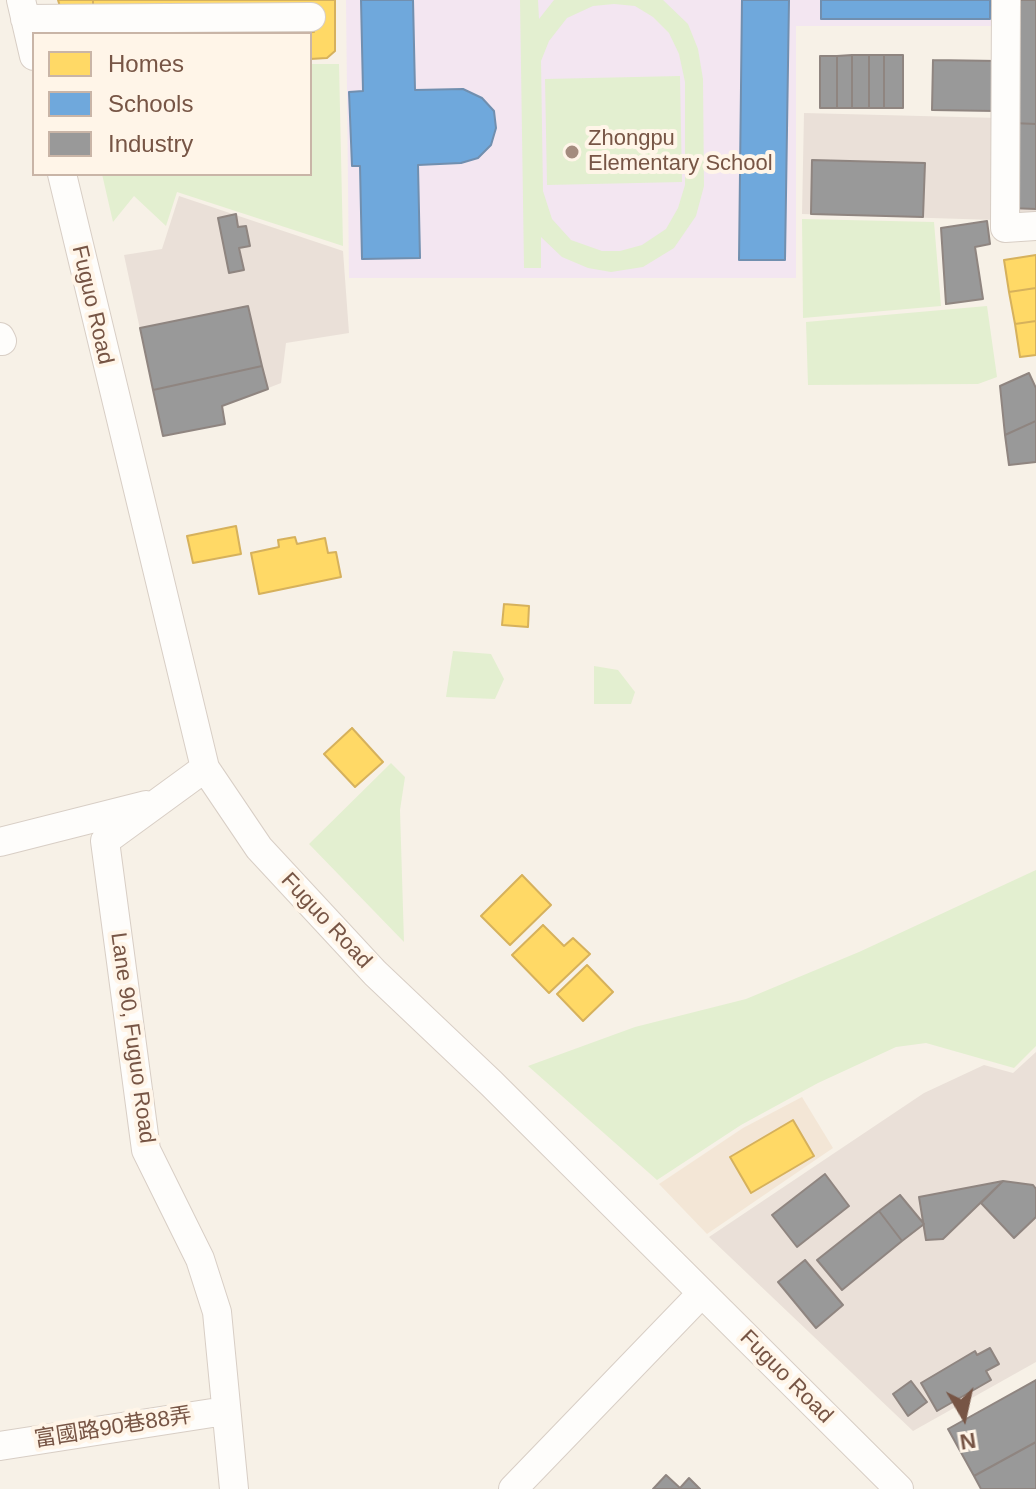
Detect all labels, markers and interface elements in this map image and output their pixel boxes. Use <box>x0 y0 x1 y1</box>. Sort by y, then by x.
legend <box>32 32 312 176</box>
text: Homes <box>108 50 184 77</box>
text: Schools <box>108 90 193 117</box>
place label: Zhongpu Elementary School <box>588 126 773 178</box>
text: Industry <box>108 130 193 157</box>
marker: Zhongpu Elementary School <box>563 143 581 161</box>
street label: Fuguo Road <box>66 243 118 367</box>
street label: Fuguo Road <box>275 868 377 974</box>
street label: Lane 90, Fuguo Road <box>104 931 160 1145</box>
street label: Fuguo Road <box>734 1325 838 1429</box>
north arrow <box>924 1377 1004 1457</box>
street label: 富國路90巷88弄 <box>32 1403 194 1453</box>
text: N <box>958 1428 978 1455</box>

